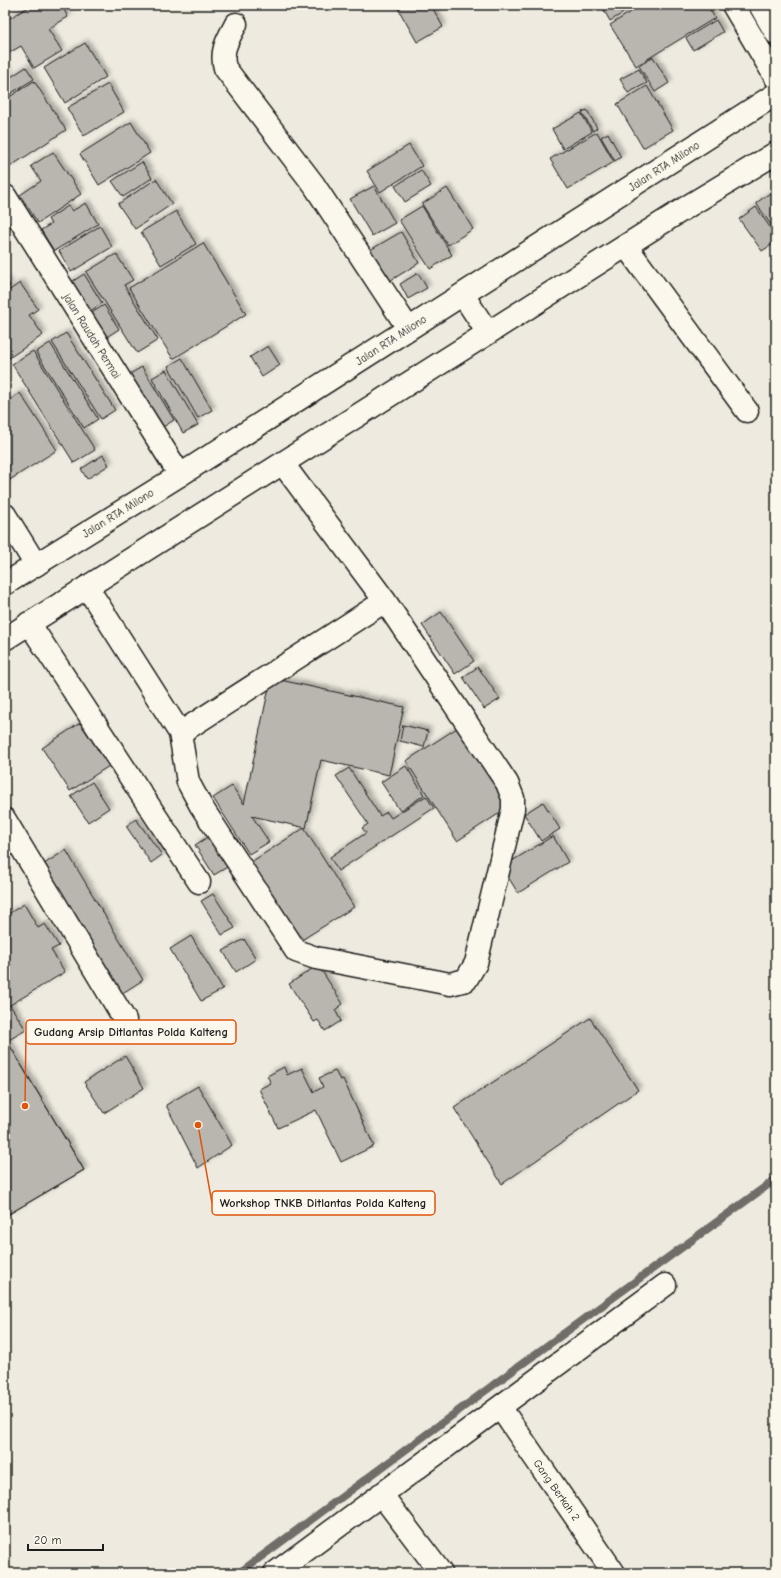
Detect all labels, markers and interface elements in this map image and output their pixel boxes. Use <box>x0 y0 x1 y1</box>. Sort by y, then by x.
street label: Jalan RTA Milono <box>626 139 702 194</box>
street label: jalan Raudah Permai <box>59 290 123 381</box>
street label: Jalan RTA Milono <box>353 313 429 368</box>
street label: Jalan RTA Milono <box>80 486 157 541</box>
callout: Gudang Arsip Ditlantas Polda Kalteng <box>26 1020 236 1044</box>
text: Gudang Arsip Ditlantas Polda Kalteng <box>34 1025 228 1039</box>
callout: Workshop TNKB Ditlantas Polda Kalteng <box>212 1191 435 1215</box>
text: Workshop TNKB Ditlantas Polda Kalteng <box>220 1196 426 1210</box>
street label: Gang Berkah 2 <box>531 1457 583 1524</box>
scale bar <box>28 1526 103 1552</box>
text: 20 m <box>34 1533 62 1547</box>

